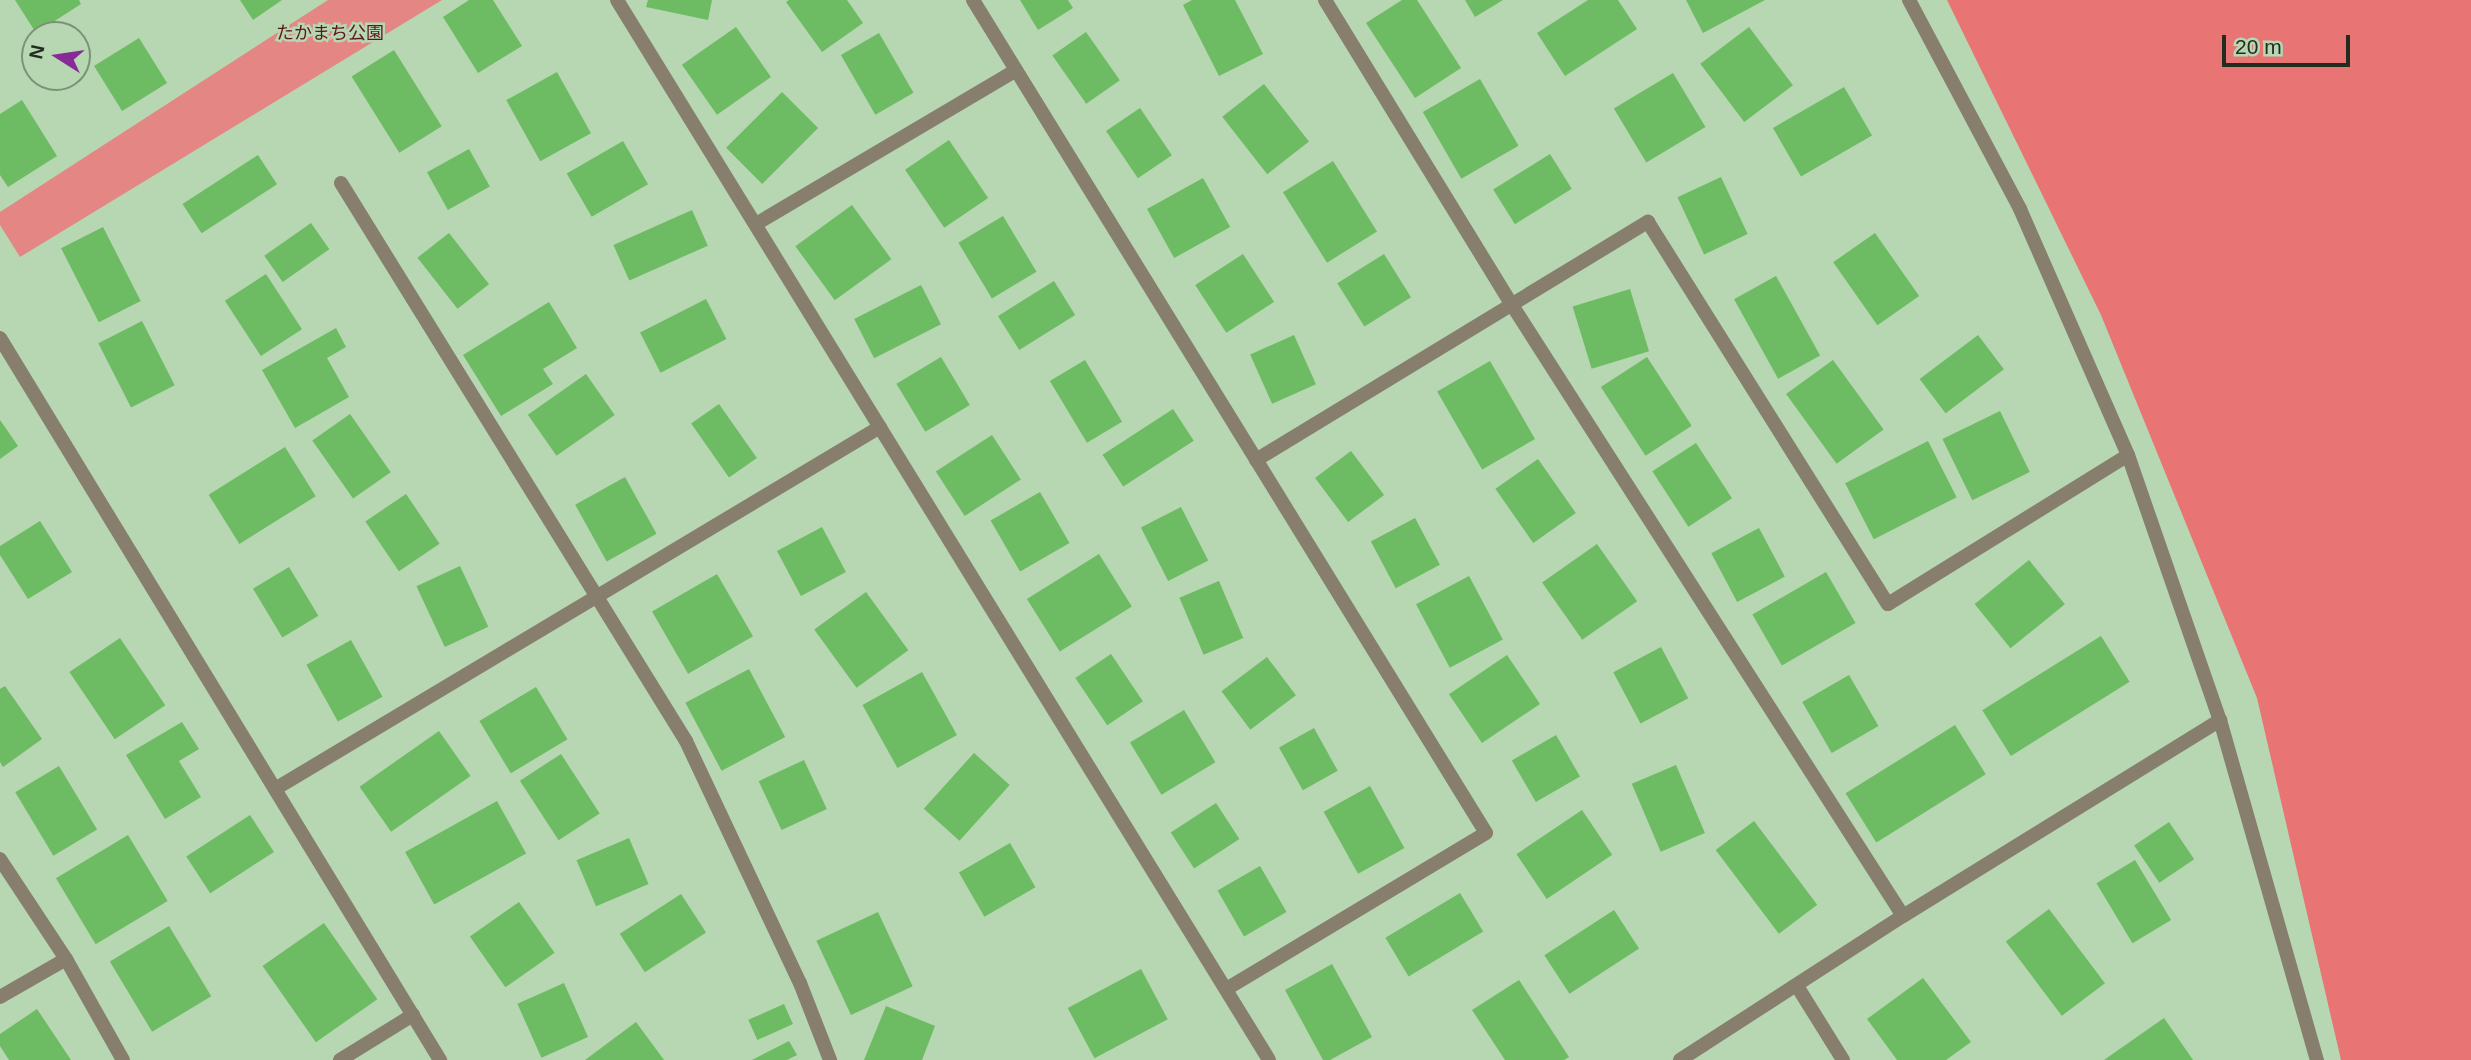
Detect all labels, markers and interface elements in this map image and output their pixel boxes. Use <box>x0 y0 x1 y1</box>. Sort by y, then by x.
north arrow <box>21 21 91 91</box>
scale bar <box>2226 21 2354 65</box>
park label: たかまち公園 <box>276 22 384 44</box>
text: 20 m <box>2235 35 2282 58</box>
text: N <box>25 43 49 61</box>

